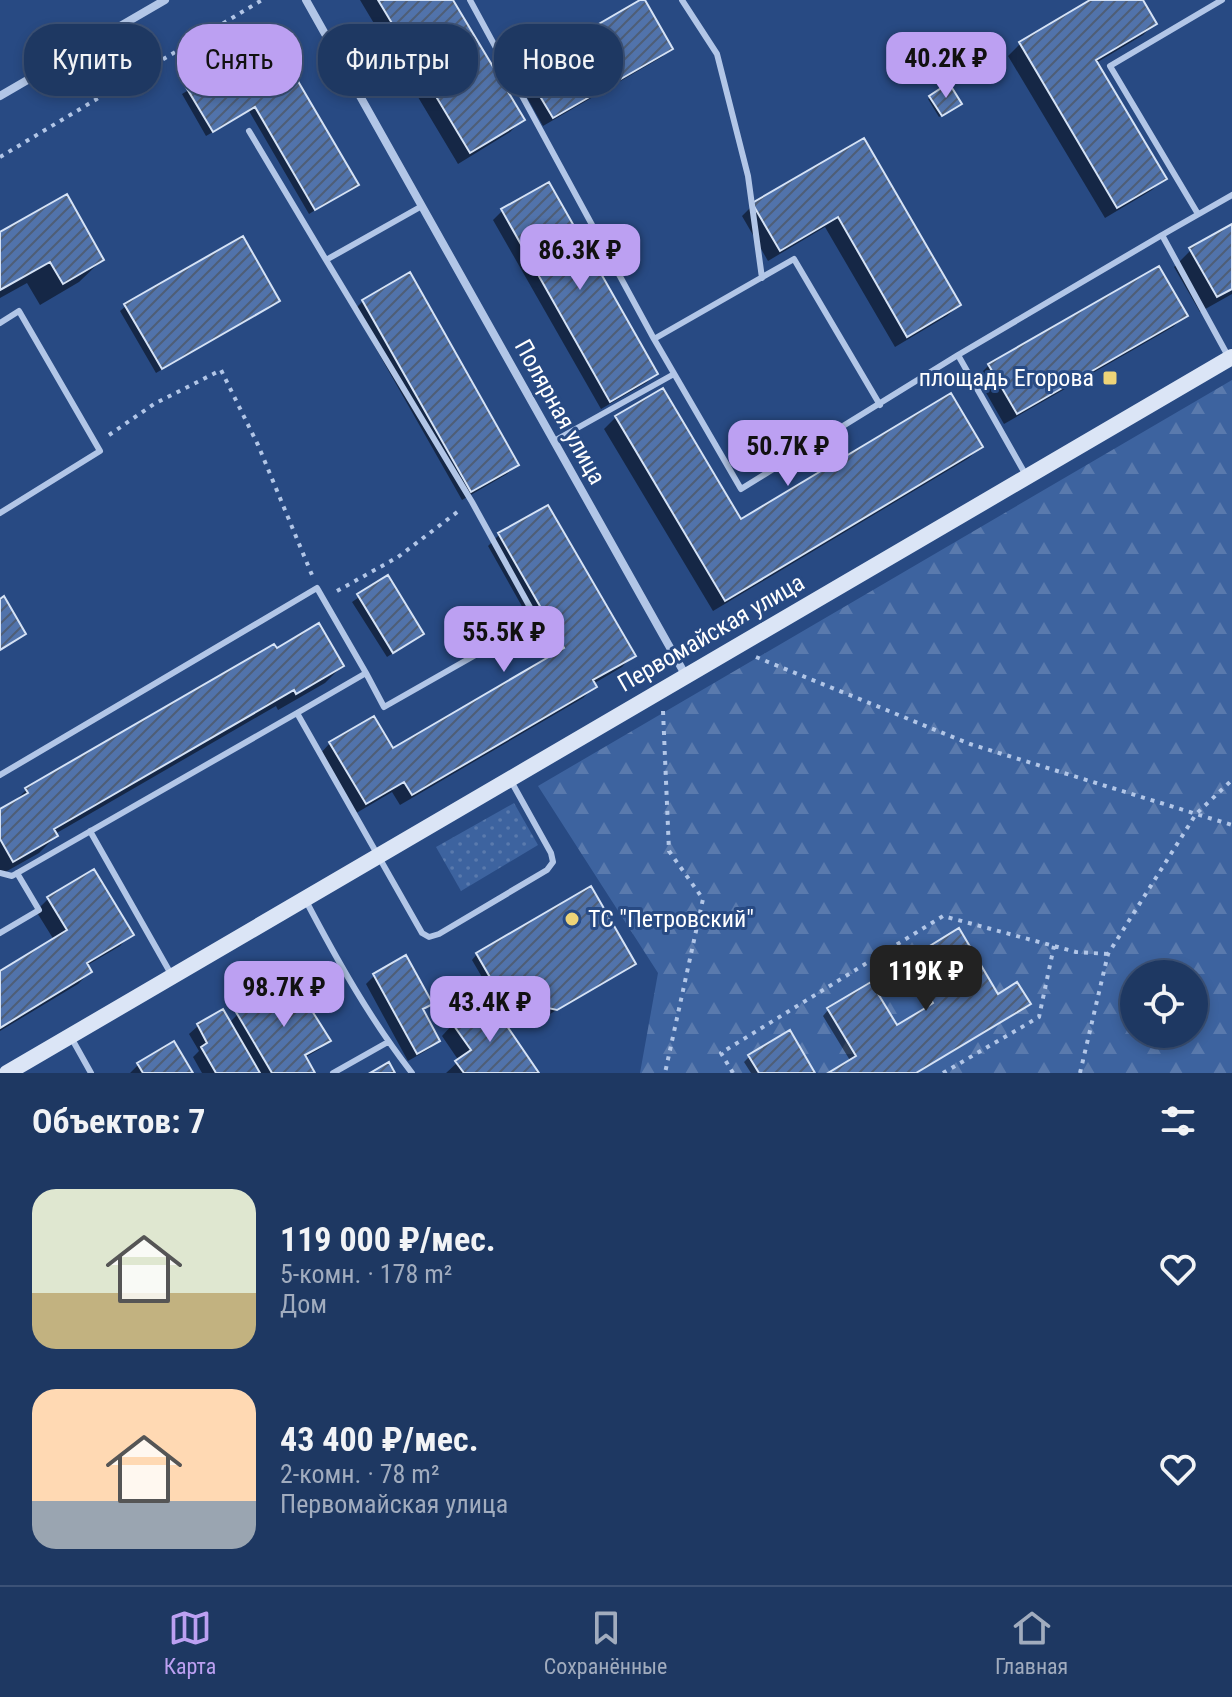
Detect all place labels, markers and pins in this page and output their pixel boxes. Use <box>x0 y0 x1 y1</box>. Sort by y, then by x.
pin: 40.2K ₽ <box>872 32 1020 100</box>
pin: 86.3K ₽ <box>506 224 654 292</box>
place label: площадь Егорова <box>919 364 1094 392</box>
marker: площадь Егорова <box>1101 369 1119 387</box>
pin: 50.7K ₽ <box>714 420 862 488</box>
pin: 55.5K ₽ <box>430 606 578 674</box>
place label: ТС "Петровский" <box>588 905 754 933</box>
marker: ТС "Петровский" <box>563 910 581 928</box>
pin: 119K ₽ <box>861 945 991 1013</box>
pin: 98.7K ₽ <box>210 961 358 1029</box>
pin: 43.4K ₽ <box>416 976 564 1044</box>

